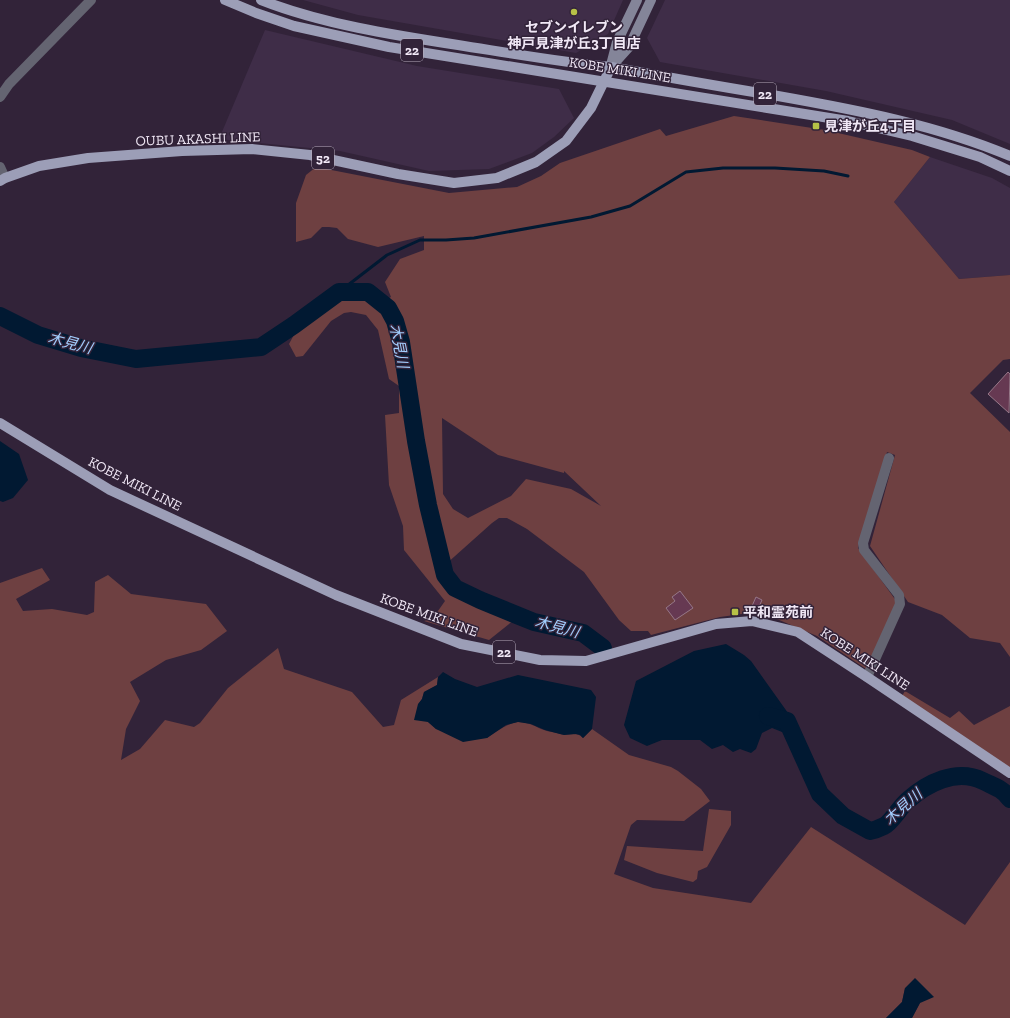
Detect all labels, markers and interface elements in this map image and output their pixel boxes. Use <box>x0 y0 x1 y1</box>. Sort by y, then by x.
marker: セブンイレブン 神戸見津が丘3丁目店 <box>569 7 579 17</box>
place label: セブンイレブン 神戸見津が丘3丁目店 <box>507 19 641 52</box>
road number: 22 <box>401 39 423 61</box>
street label: KOBE MIKI LINE <box>568 54 672 86</box>
road number: 22 <box>754 83 776 105</box>
place label: 見津が丘4丁目 <box>824 118 916 135</box>
marker: 見津が丘4丁目 <box>811 121 821 131</box>
street label: OUBU AKASHI LINE <box>135 128 261 150</box>
road number: 52 <box>312 147 334 169</box>
water label: 木見川 <box>386 322 413 372</box>
water label: 木見川 <box>46 328 96 358</box>
street label: KOBE MIKI LINE <box>85 453 185 515</box>
street label: KOBE MIKI LINE <box>378 589 480 641</box>
place label: 平和霊苑前 <box>743 604 813 621</box>
marker: 平和霊苑前 <box>730 607 740 617</box>
water label: 木見川 <box>533 612 583 642</box>
street label: KOBE MIKI LINE <box>817 624 913 694</box>
road number: 22 <box>493 641 515 663</box>
water label: 木見川 <box>880 784 927 829</box>

